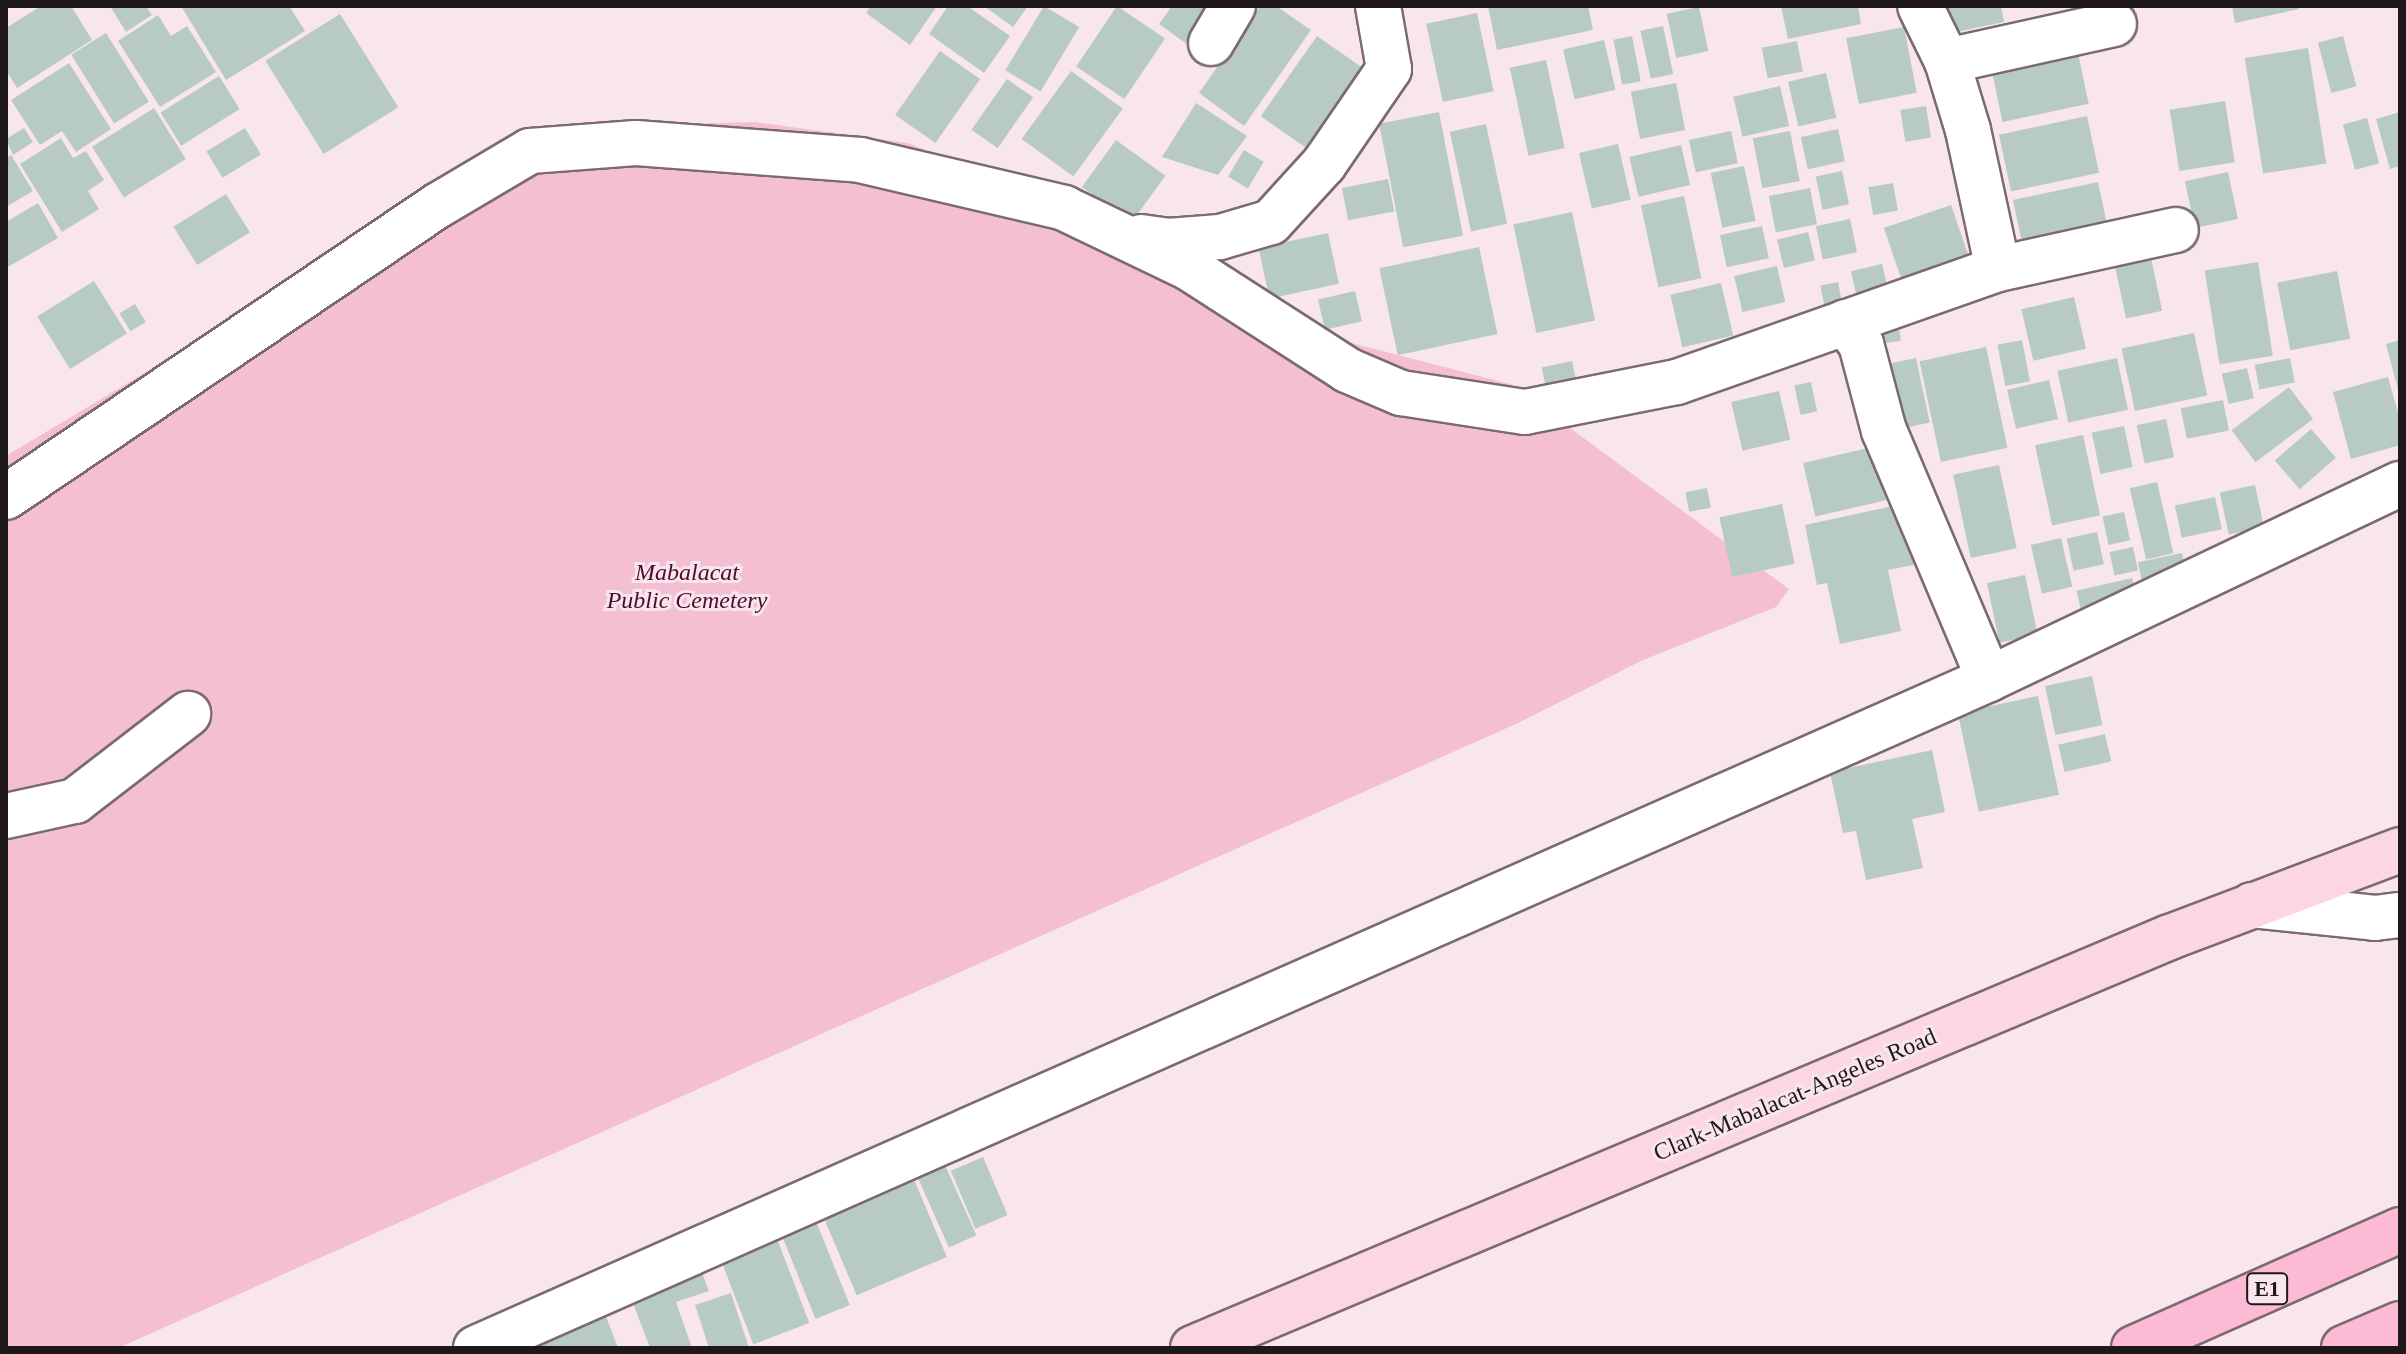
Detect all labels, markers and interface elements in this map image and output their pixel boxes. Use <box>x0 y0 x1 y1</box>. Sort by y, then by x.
park label: Mabalacat Public Cemetery <box>607 559 767 615</box>
street label: Clark-Mabalacat-Angeles Road <box>1649 1022 1941 1168</box>
road number: E1 <box>2245 1271 2289 1307</box>

